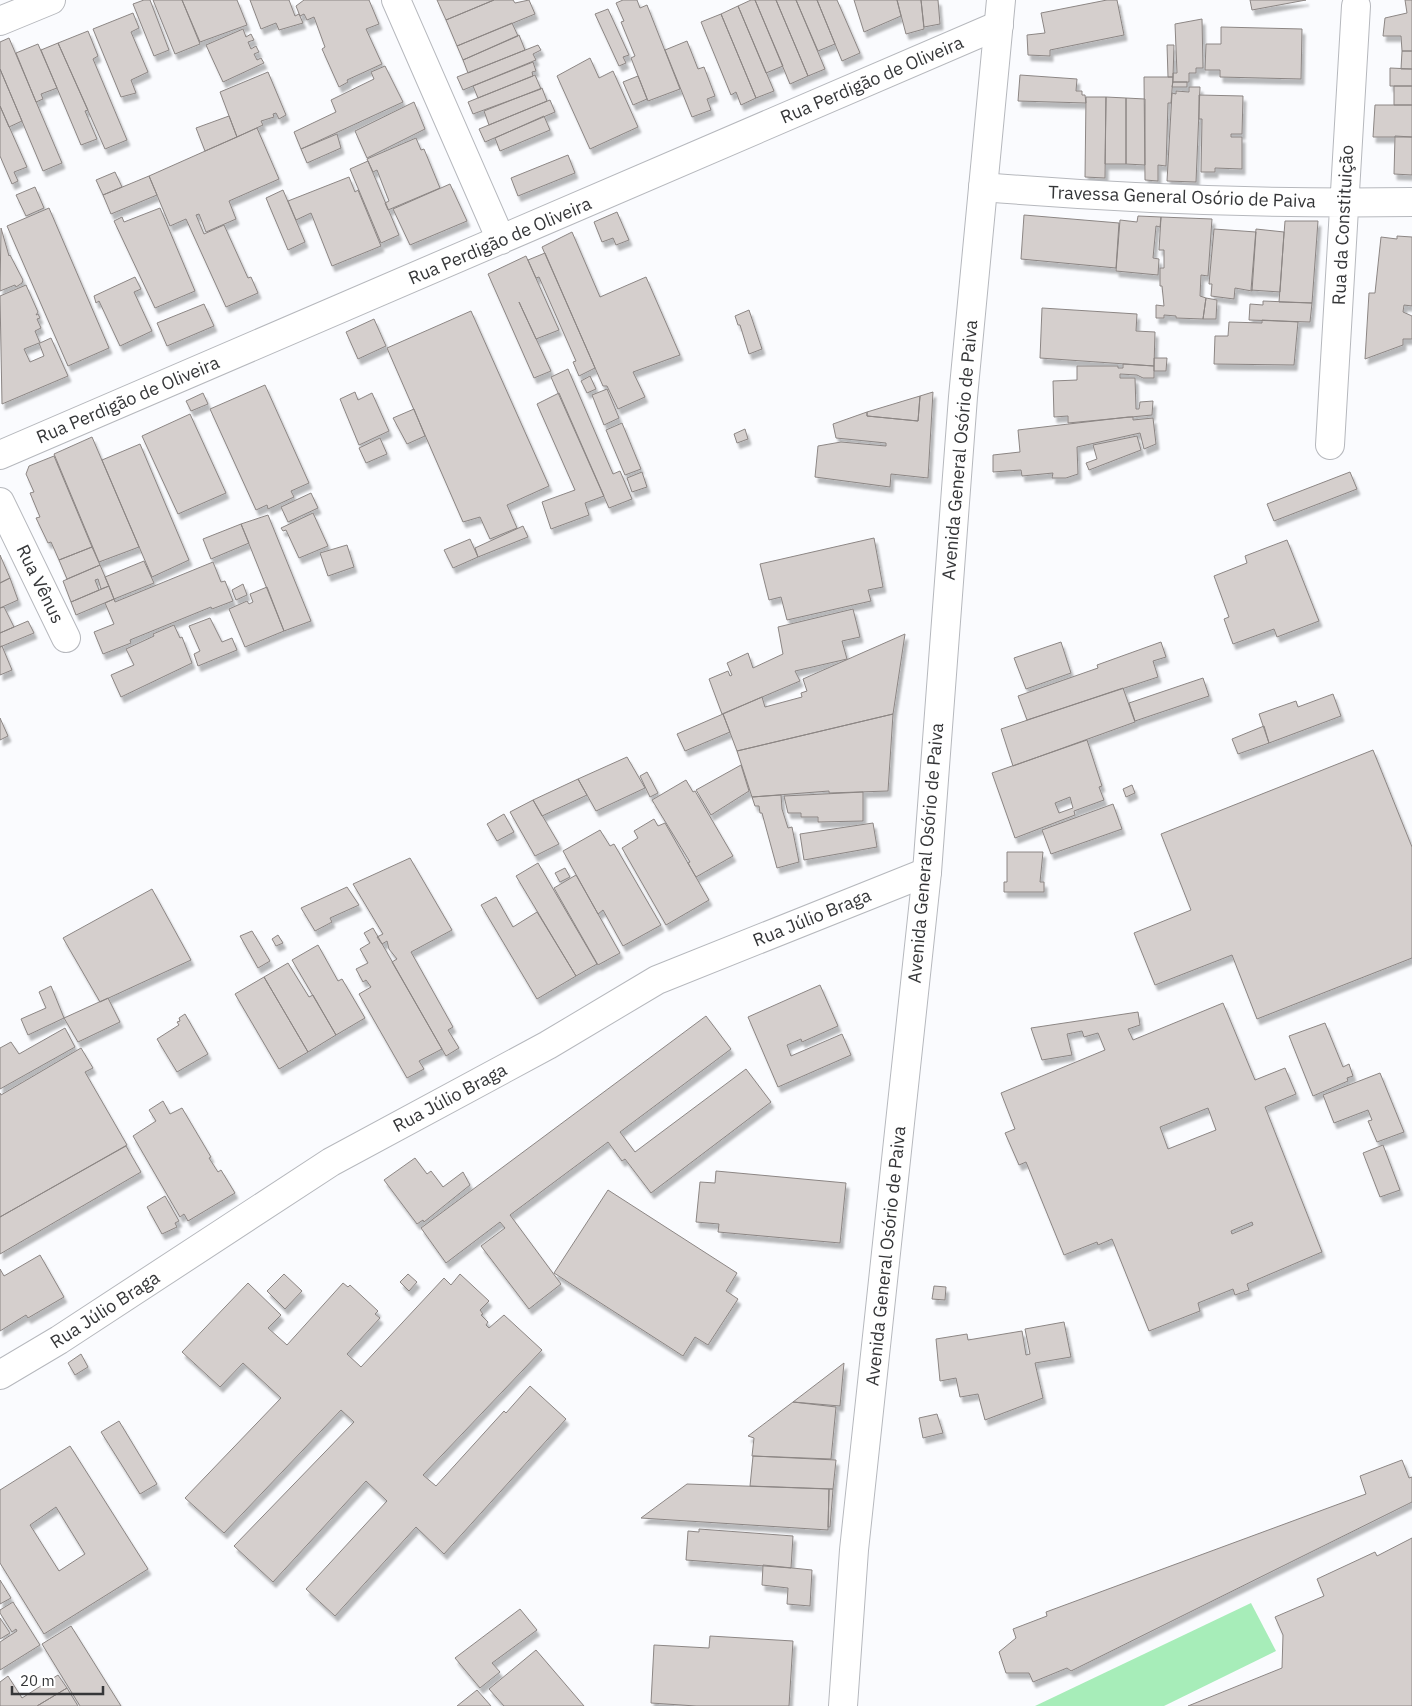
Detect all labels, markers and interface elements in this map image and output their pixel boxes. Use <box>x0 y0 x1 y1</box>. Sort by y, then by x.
street label: Rua Perdigão de Oliveira <box>777 30 967 129</box>
street label: Rua da Constituição <box>1327 144 1358 306</box>
street label: Travessa General Osório de Paiva <box>1048 180 1317 213</box>
street label: Rua Perdigão de Oliveira <box>405 191 595 290</box>
street label: Avenida General Osório de Paiva <box>937 318 982 581</box>
street label: Rua Perdigão de Oliveira <box>33 350 223 449</box>
street label: Rua Vênus <box>11 540 69 627</box>
street label: Avenida General Osório de Paiva <box>903 721 948 984</box>
street label: Rua Júlio Braga <box>749 883 875 952</box>
street label: Rua Júlio Braga <box>389 1058 511 1137</box>
street label: Avenida General Osório de Paiva <box>860 1124 911 1387</box>
street label: Rua Júlio Braga <box>46 1265 164 1353</box>
scale bar <box>12 1664 104 1696</box>
text: 20 m <box>20 1671 55 1690</box>

